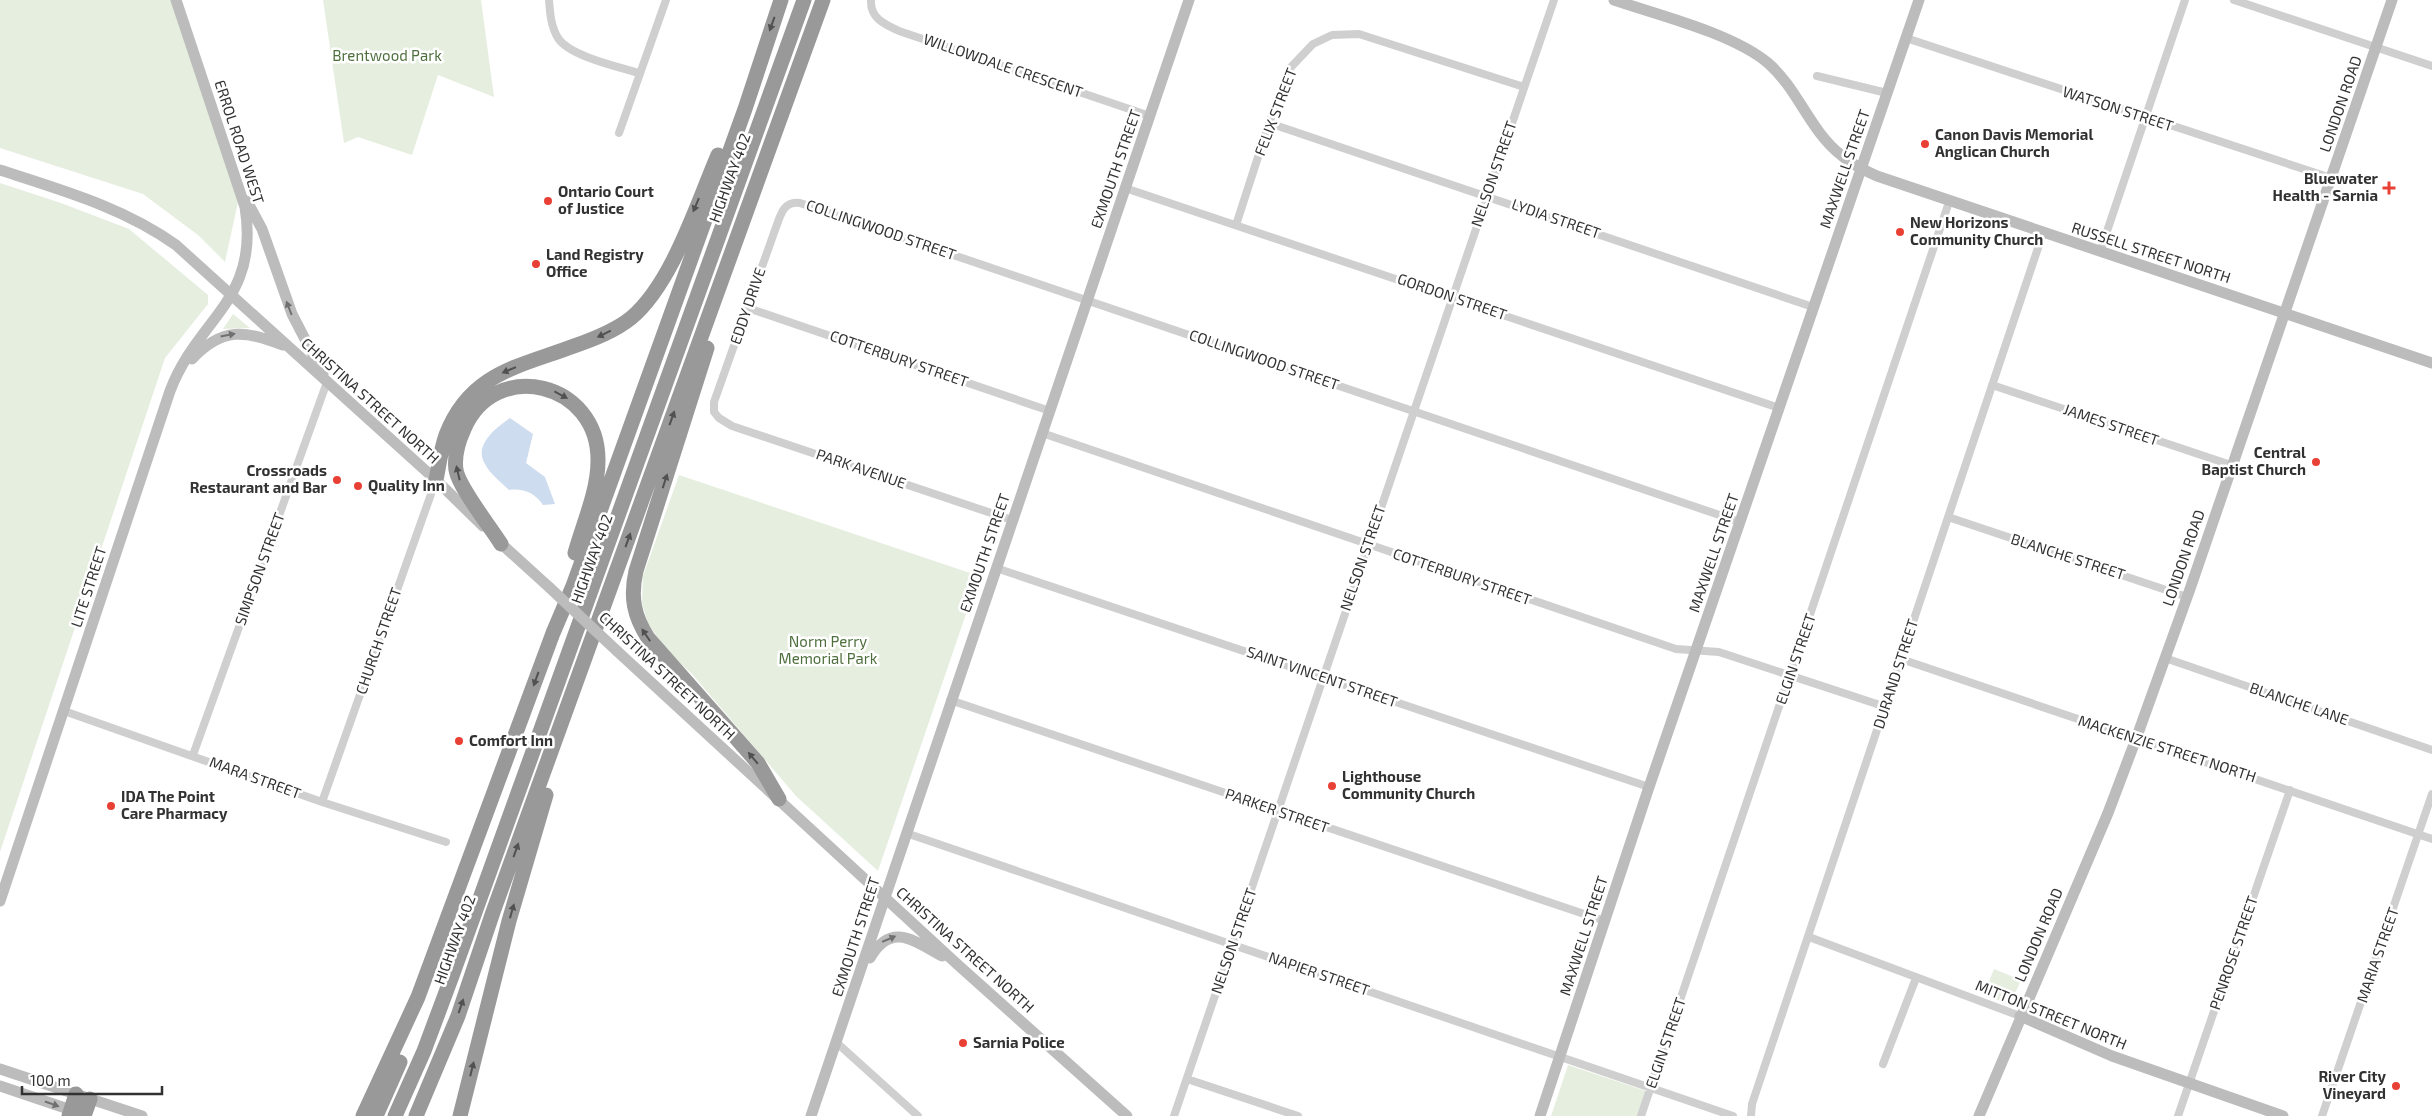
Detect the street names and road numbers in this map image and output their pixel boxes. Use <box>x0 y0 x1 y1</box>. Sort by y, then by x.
street label: WILLOWDALE CRESCENT <box>921 29 1086 101</box>
street label: LONDON ROAD <box>2315 53 2365 154</box>
street label: FELIX STREET <box>1250 65 1300 158</box>
street label: ERROL ROAD WEST <box>211 78 269 206</box>
street label: WATSON STREET <box>2061 82 2176 135</box>
street label: EXMOUTH STREET <box>1086 107 1144 231</box>
street label: MAXWELL STREET <box>1815 107 1873 231</box>
street label: NELSON STREET <box>1466 118 1520 229</box>
street label: HIGHWAY 402 <box>705 130 754 225</box>
street label: LYDIA STREET <box>1509 194 1603 242</box>
street label: COLLINGWOOD STREET <box>804 195 959 263</box>
street label: RUSSELL STREET NORTH <box>2069 218 2233 286</box>
street label: EDDY DRIVE <box>725 265 769 347</box>
street label: GORDON STREET <box>1395 269 1510 323</box>
street label: COLLINGWOOD STREET <box>1187 325 1342 393</box>
street label: COTTERBURY STREET <box>828 326 971 390</box>
street label: CHRISTINA STREET NORTH <box>298 334 443 467</box>
street label: JAMES STREET <box>2061 399 2162 449</box>
street label: PARK AVENUE <box>814 444 909 492</box>
street label: EXMOUTH STREET <box>955 491 1013 615</box>
street label: MAXWELL STREET <box>1684 491 1742 615</box>
street label: NELSON STREET <box>1335 502 1389 613</box>
street label: LONDON ROAD <box>2158 507 2208 608</box>
street label: SIMPSON STREET <box>230 510 288 627</box>
street label: HIGHWAY 402 <box>567 511 616 606</box>
street label: BLANCHE STREET <box>2009 529 2128 583</box>
street label: LITE STREET <box>67 544 110 629</box>
street label: COTTERBURY STREET <box>1391 544 1534 608</box>
street label: CHURCH STREET <box>351 585 405 696</box>
street label: CHRISTINA STREET NORTH <box>596 608 739 743</box>
street label: ELGIN STREET <box>1771 611 1819 707</box>
street label: DURAND STREET <box>1869 616 1921 731</box>
street label: SAINT VINCENT STREET <box>1245 642 1400 710</box>
street label: BLANCHE LANE <box>2248 678 2351 728</box>
street label: MACKENZIE STREET NORTH <box>2076 711 2259 785</box>
street label: MARA STREET <box>207 752 304 802</box>
street label: PARKER STREET <box>1223 784 1332 836</box>
street label: MAXWELL STREET <box>1555 873 1611 998</box>
street label: EXMOUTH STREET <box>827 874 883 999</box>
street label: CHRISTINA STREET NORTH <box>893 883 1038 1016</box>
street label: NELSON STREET <box>1206 885 1260 996</box>
street label: LONDON ROAD <box>2010 885 2066 984</box>
street label: HIGHWAY 402 <box>430 892 479 987</box>
street label: PENROSE STREET <box>2205 893 2261 1012</box>
street label: MARIA STREET <box>2352 904 2402 1005</box>
street label: NAPIER STREET <box>1266 947 1372 999</box>
street label: MITTON STREET NORTH <box>1973 975 2130 1053</box>
street label: ELGIN STREET <box>1641 995 1689 1091</box>

